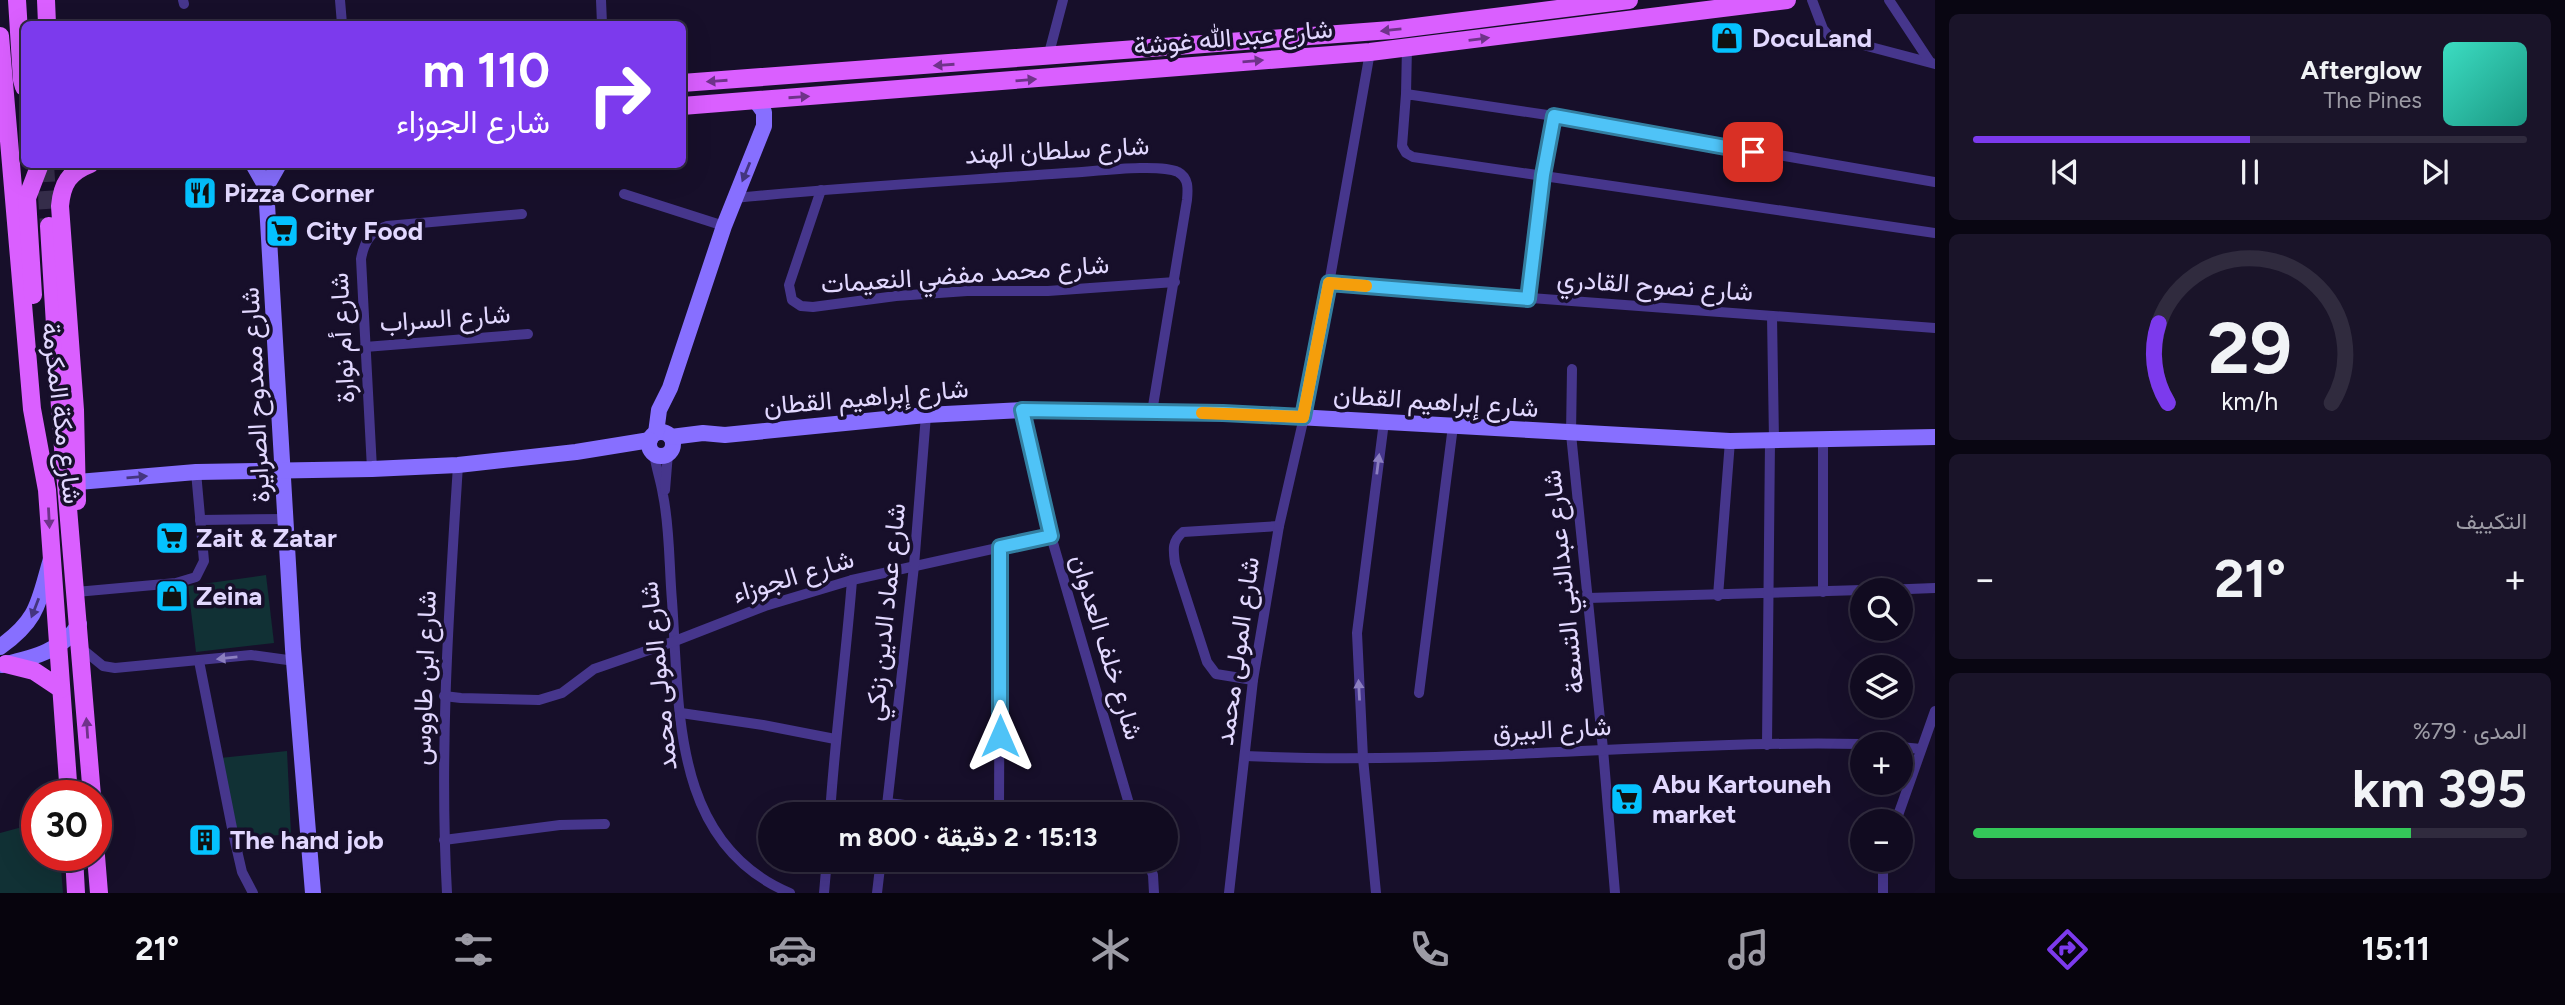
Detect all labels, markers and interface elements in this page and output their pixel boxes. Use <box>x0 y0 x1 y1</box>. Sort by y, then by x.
street label: شارع عبد الله غوشة <box>1132 12 1334 64</box>
shop icon: DocuLand <box>1708 19 1746 57</box>
place label: DocuLand <box>1752 22 1872 54</box>
one-way arrow <box>1380 25 1402 36</box>
one-way arrow <box>1468 33 1490 44</box>
text: 110 m <box>422 40 550 99</box>
icon: right <box>574 49 665 140</box>
text: Afterglow <box>2300 54 2422 86</box>
one-way arrow <box>1242 55 1264 66</box>
one-way arrow <box>933 60 955 71</box>
one-way arrow <box>1015 74 1037 85</box>
one-way arrow <box>706 76 728 87</box>
text: The Pines <box>2323 86 2422 114</box>
one-way arrow <box>789 92 811 103</box>
text: شارع الجوزاء <box>396 103 550 141</box>
pin <box>1723 122 1783 182</box>
street label: شارع سلطان الهند <box>964 129 1150 173</box>
icon: arrive <box>1734 133 1772 171</box>
icon: previous <box>2046 153 2084 191</box>
icon: pause <box>2231 153 2269 191</box>
icon: next <box>2416 153 2454 191</box>
one-way arrow <box>740 161 751 182</box>
restaurant icon: Pizza Corner <box>181 174 219 212</box>
place label: Pizza Corner <box>224 177 374 209</box>
supermarket icon: City Food <box>263 212 301 250</box>
place label: City Food <box>306 215 423 247</box>
street label: شارع محمد مفضي النعيمات <box>820 248 1111 305</box>
street label: شارع نصوح القادري <box>1555 262 1754 313</box>
street label: شارع أم نوارة <box>323 272 363 404</box>
street label: شارع ممدوح الصرايرة <box>233 286 279 504</box>
street label: شارع السراب <box>378 297 512 341</box>
text: 29 <box>2208 304 2292 391</box>
street label: شارع مكة المكرمة <box>33 320 89 506</box>
street label: شارع إبراهيم القطان <box>762 372 970 424</box>
street label: شارع إبراهيم القطان <box>1332 378 1540 426</box>
text: km/h <box>2221 385 2279 415</box>
one-way arrow <box>1373 453 1384 475</box>
street label: شارع عبدالنبي التسعة <box>1535 468 1596 696</box>
one-way arrow <box>126 471 148 482</box>
street label: شارع عماد الدين زنكي <box>858 501 917 723</box>
one-way arrow <box>44 507 55 529</box>
text: التكييف <box>2456 507 2527 535</box>
supermarket icon: Zait & Zatar <box>153 519 191 557</box>
place label: Zait & Zatar <box>196 522 337 554</box>
street label: شارع الجوزاء <box>728 542 858 612</box>
text: 21° <box>2214 548 2286 610</box>
street label: شارع خلف العدوان <box>1062 550 1150 744</box>
street label: شارع المولى محمد <box>1208 555 1268 747</box>
text: − <box>1973 556 1997 602</box>
text: + <box>2503 556 2527 602</box>
shop icon: Zeina <box>153 577 191 615</box>
map controls <box>1850 578 1913 872</box>
button: search <box>1850 578 1913 641</box>
place label: Zeina <box>196 580 262 612</box>
street label: شارع المولى محمد <box>632 580 686 772</box>
street label: شارع ابن طاووس <box>405 590 445 766</box>
one-way arrow <box>29 598 40 619</box>
one-way arrow <box>216 653 238 664</box>
button: layers <box>1850 655 1913 718</box>
one-way arrow <box>1353 679 1364 701</box>
position arrow <box>963 699 1037 773</box>
street label: شارع البيرق <box>1492 710 1612 750</box>
one-way arrow <box>81 717 92 739</box>
text: المدى · 79% <box>2413 717 2527 745</box>
button: + <box>1850 732 1913 795</box>
text: 395 km <box>2352 758 2527 820</box>
place label: Abu Kartouneh market <box>1652 768 1831 830</box>
speed limit sign: 30 <box>21 780 112 871</box>
supermarket icon: Abu Kartouneh market <box>1608 780 1646 818</box>
button: − <box>1850 809 1913 872</box>
building icon: The hand job <box>186 821 224 859</box>
text: 15:13 · 2 دقيقة · 800 m <box>839 821 1097 853</box>
place label: The hand job <box>230 824 384 856</box>
icon: filters <box>449 925 498 974</box>
icon: car <box>768 925 817 974</box>
icon: climate <box>1086 925 1135 974</box>
icon: phone <box>1405 925 1454 974</box>
icon: music <box>1724 925 1773 974</box>
icon: directions <box>2043 925 2092 974</box>
text: 21° <box>135 930 179 968</box>
text: 15:11 <box>2361 930 2430 968</box>

